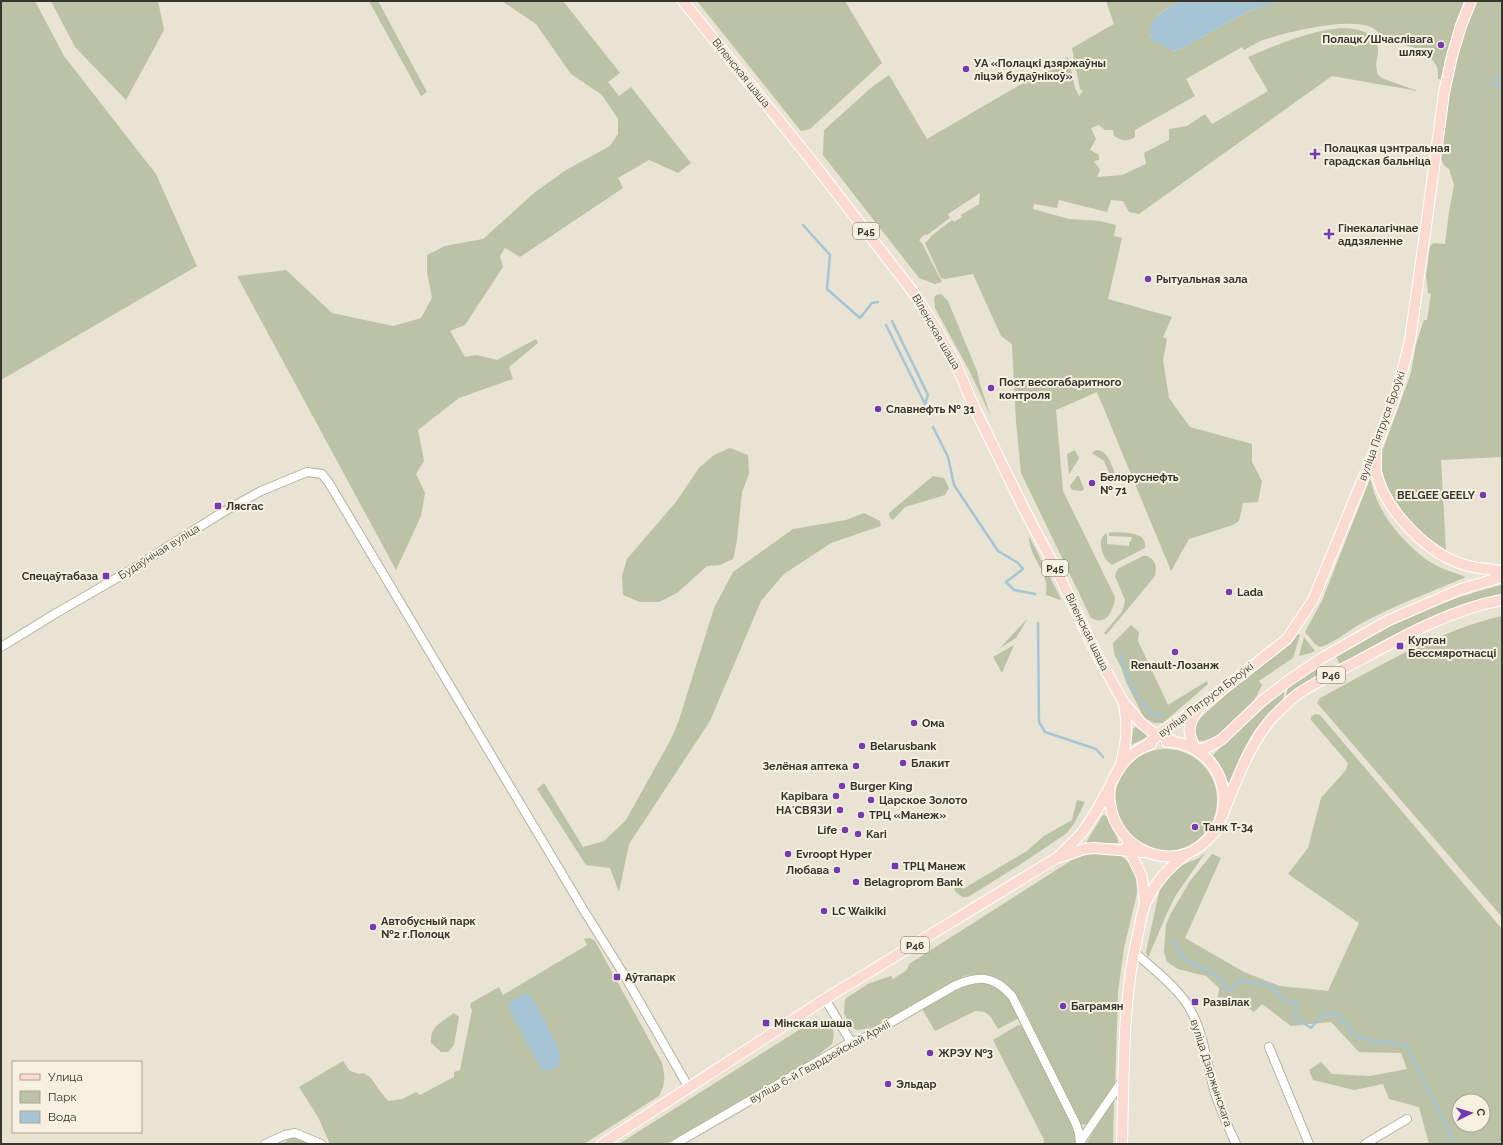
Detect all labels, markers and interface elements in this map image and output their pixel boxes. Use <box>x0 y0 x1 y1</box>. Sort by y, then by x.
place label: Полацк/Шчаслівага шляху <box>1322 33 1433 59</box>
street label: Віленская шаша <box>709 36 773 110</box>
marker: Полацк/Шчаслівага шляху <box>1436 40 1446 50</box>
place label: УА «Полацкі дзяржаўны ліцэй будаўнікоў» <box>973 57 1106 83</box>
marker: УА «Полацкі дзяржаўны ліцэй будаўнікоў» <box>961 64 971 74</box>
place label: Полацкая цэнтральная гарадская бальніца <box>1324 142 1450 168</box>
marker: Полацкая цэнтральная гарадская бальніца <box>1309 148 1321 160</box>
place label: Гінекалагічнае аддзяленне <box>1338 222 1419 248</box>
road number: Р45 <box>853 223 879 239</box>
marker: Гінекалагічнае аддзяленне <box>1323 228 1335 240</box>
place label: Рытуальная зала <box>1156 273 1248 286</box>
marker: Рытуальная зала <box>1143 274 1153 284</box>
street label: Віленская шаша <box>909 292 963 372</box>
street label: вуліца Пятруся Броўкі <box>1356 369 1408 483</box>
place label: Пост весогабаритного контроля <box>999 376 1122 402</box>
marker: Пост весогабаритного контроля <box>986 383 996 393</box>
place label: Славнефть № 31 <box>886 403 975 416</box>
marker: Славнефть № 31 <box>873 404 883 414</box>
place label: Белоруснефть № 71 <box>1100 471 1179 497</box>
marker: Белоруснефть № 71 <box>1087 478 1097 488</box>
place label: BELGEE GEELY <box>1397 489 1476 502</box>
marker: BELGEE GEELY <box>1478 490 1488 500</box>
place label: Лясгас <box>226 500 264 513</box>
marker: Лясгас <box>213 501 223 511</box>
street label: Будаўнічая вуліца <box>116 522 202 582</box>
road number: Р45 <box>1042 560 1068 576</box>
place label: Спецаўтабаза <box>22 570 98 583</box>
marker: Спецаўтабаза <box>101 571 111 581</box>
place label: Lada <box>1237 586 1263 599</box>
marker: Lada <box>1224 587 1234 597</box>
street label: Віленская шаша <box>1063 591 1111 673</box>
place label: Курган Бессмяротнасці <box>1408 634 1496 660</box>
marker: Курган Бессмяротнасці <box>1395 641 1405 651</box>
marker: Renault-Лозанж <box>1170 647 1180 657</box>
place label: Renault-Лозанж <box>1131 659 1220 672</box>
street label: вуліца Пятруся Броўкі <box>1156 660 1256 740</box>
road number: Р46 <box>1317 667 1345 683</box>
place label: Ома <box>922 717 945 730</box>
marker: Ома <box>909 718 919 728</box>
place label: Belarusbank <box>870 740 937 753</box>
marker: Belarusbank <box>857 741 867 751</box>
place label: Блакит <box>911 757 950 770</box>
marker: Блакит <box>898 758 908 768</box>
place label: Зелёная аптека <box>762 760 848 773</box>
marker: Зелёная аптека <box>851 761 861 771</box>
place label: Burger King <box>850 780 912 793</box>
marker: Burger King <box>837 781 847 791</box>
place label: Kapibara <box>781 790 828 803</box>
marker: Kapibara <box>831 791 841 801</box>
place label: Царское Золото <box>879 794 968 807</box>
marker: Царское Золото <box>866 795 876 805</box>
place label: НАʼСВЯЗИ <box>776 804 832 817</box>
marker: НАʼСВЯЗИ <box>835 805 845 815</box>
place label: ТРЦ «Манеж» <box>869 809 946 822</box>
marker: ТРЦ «Манеж» <box>856 810 866 820</box>
place label: Танк Т-34 <box>1203 821 1253 834</box>
marker: Танк Т-34 <box>1190 822 1200 832</box>
place label: Life <box>817 824 837 837</box>
marker: Life <box>840 825 850 835</box>
place label: Kari <box>866 828 887 841</box>
marker: Kari <box>853 829 863 839</box>
place label: Evroopt Hyper <box>796 848 873 861</box>
marker: Evroopt Hyper <box>783 849 793 859</box>
place label: ТРЦ Манеж <box>903 860 967 873</box>
marker: ТРЦ Манеж <box>890 861 900 871</box>
place label: Любава <box>786 864 829 877</box>
marker: Любава <box>832 865 842 875</box>
place label: Belagroprom Bank <box>864 876 964 889</box>
marker: Belagroprom Bank <box>851 877 861 887</box>
place label: LC Waikiki <box>832 905 886 918</box>
marker: LC Waikiki <box>819 906 829 916</box>
place label: Автобусный парк №2 г.Полоцк <box>381 915 477 941</box>
marker: Автобусный парк №2 г.Полоцк <box>368 922 378 932</box>
road number: Р46 <box>901 937 929 953</box>
place label: Аўтапарк <box>625 971 677 984</box>
marker: Аўтапарк <box>612 972 622 982</box>
place label: Развілак <box>1203 996 1250 1009</box>
marker: Развілак <box>1190 997 1200 1007</box>
place label: Баграмян <box>1071 1000 1123 1013</box>
marker: Баграмян <box>1058 1001 1068 1011</box>
place label: Мінская шаша <box>774 1017 852 1030</box>
street label: вуліца 6-й Гвардзейскай Арміі <box>748 1018 892 1106</box>
marker: Мінская шаша <box>761 1018 771 1028</box>
street label: вуліца Дзяржынскага <box>1187 1018 1235 1128</box>
place label: ЖРЭУ №3 <box>938 1047 993 1060</box>
marker: ЖРЭУ №3 <box>925 1048 935 1058</box>
legend <box>12 1061 142 1133</box>
text: Улица <box>48 1070 83 1084</box>
place label: Эльдар <box>896 1078 936 1091</box>
marker: Эльдар <box>883 1079 893 1089</box>
text: Парк <box>48 1090 77 1104</box>
north arrow <box>1451 1093 1491 1133</box>
text: С <box>1474 1108 1487 1117</box>
text: Вода <box>48 1110 77 1124</box>

